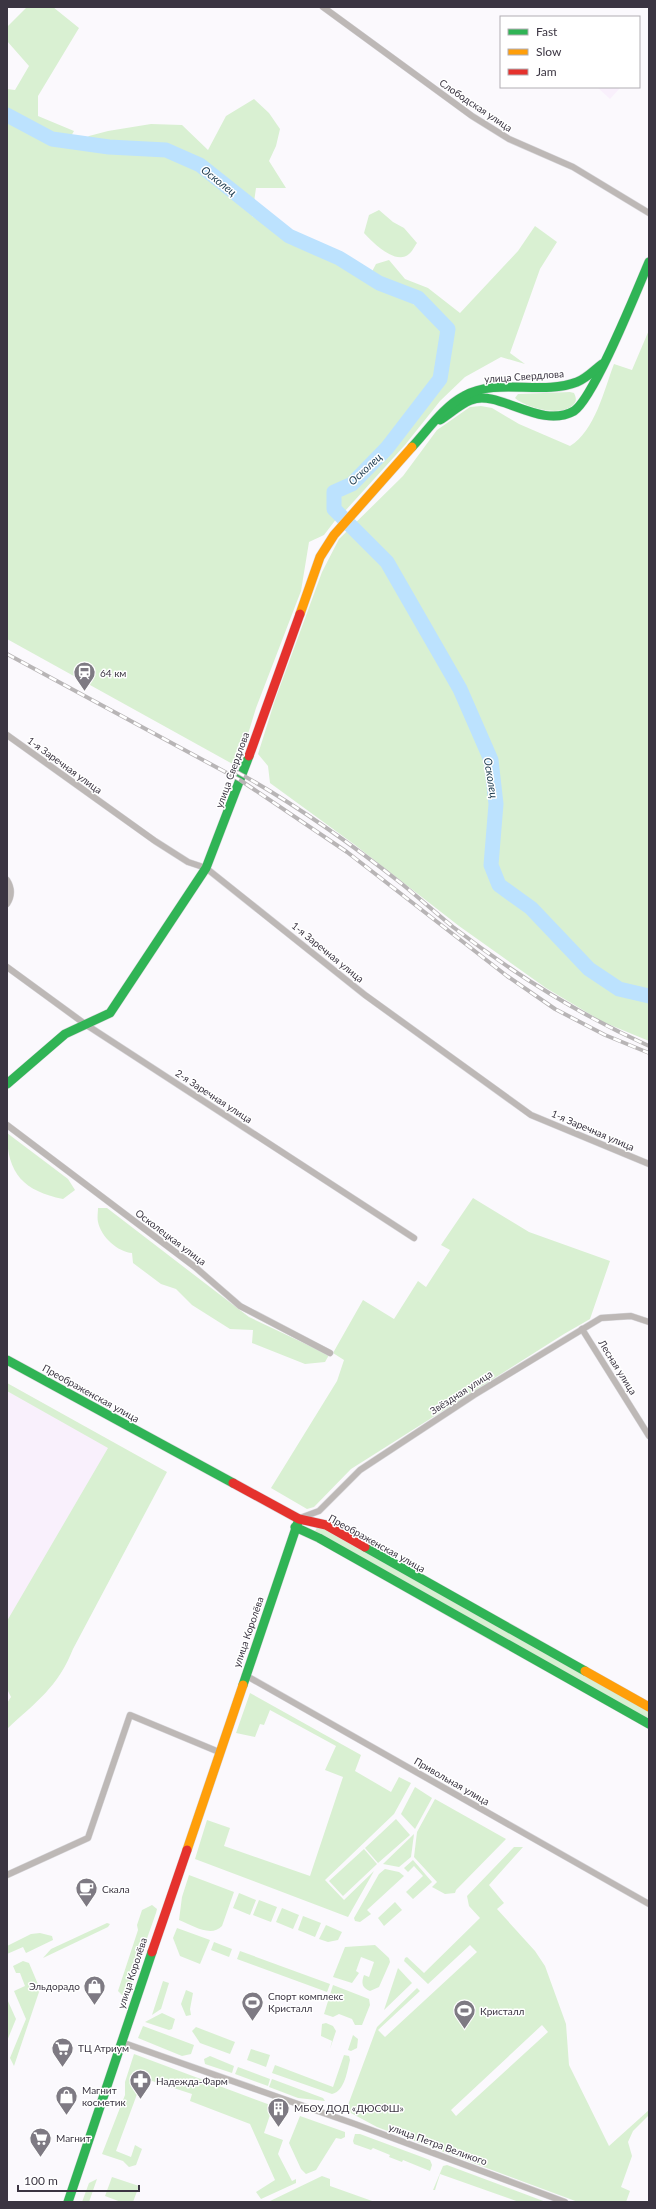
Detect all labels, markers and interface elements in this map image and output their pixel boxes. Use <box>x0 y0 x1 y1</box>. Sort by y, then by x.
legend <box>500 16 640 88</box>
text: Fast <box>536 24 558 39</box>
text: Slow <box>536 44 562 59</box>
text: Jam <box>536 64 557 79</box>
street label: Слободская улица <box>437 76 515 134</box>
water label: Осколец <box>199 163 240 198</box>
street label: улица Свердлова <box>484 367 564 385</box>
water label: Осколец <box>345 450 384 487</box>
station icon: 64 км <box>71 660 97 693</box>
place label: 64 км <box>100 667 126 679</box>
street label: улица Свердлова <box>213 730 251 810</box>
street label: 1-я Заречная улица <box>25 734 105 796</box>
water label: Осколец <box>482 757 501 799</box>
street label: 1-я Заречная улица <box>290 919 366 985</box>
street label: 2-я Заречная улица <box>173 1067 255 1125</box>
street label: 1-я Заречная улица <box>550 1107 636 1153</box>
street label: Осколецкая улица <box>133 1207 209 1267</box>
street label: Лесная улица <box>596 1336 640 1397</box>
street label: Преображенская улица <box>41 1361 141 1425</box>
street label: Звёздная улица <box>428 1367 494 1417</box>
street label: Преображенская улица <box>327 1511 427 1575</box>
street label: улица Королёва <box>230 1595 266 1669</box>
street label: Привольная улица <box>412 1755 492 1808</box>
cafe icon: Скала <box>73 1876 99 1909</box>
place label: Скала <box>102 1883 130 1895</box>
street label: улица Королёва <box>115 1936 149 2010</box>
shop icon: Эльдорадо <box>82 1973 108 2006</box>
place label: Эльдорадо <box>29 1980 80 1992</box>
sports icon: Спорт комплекс Кристалл <box>239 1989 265 2022</box>
place label: Спорт комплекс Кристалл <box>268 1990 343 2014</box>
sports icon: Кристалл <box>451 1998 477 2031</box>
place label: Кристалл <box>480 2005 525 2017</box>
supermarket icon: ТЦ Атриум <box>50 2035 76 2068</box>
place label: ТЦ Атриум <box>78 2042 129 2054</box>
pharmacy icon: Надежда-Фарм <box>127 2068 153 2101</box>
place label: Надежда-Фарм <box>156 2075 228 2087</box>
shop icon: Магнит косметик <box>54 2083 80 2116</box>
place label: Магнит косметик <box>82 2084 126 2108</box>
building icon: МБОУ ДОД «ДЮСФШ» <box>265 2095 291 2128</box>
place label: МБОУ ДОД «ДЮСФШ» <box>294 2102 404 2114</box>
street label: улица Петра Великого <box>387 2121 489 2168</box>
supermarket icon: Магнит <box>27 2125 53 2158</box>
place label: Магнит <box>56 2132 91 2144</box>
scale bar <box>18 2167 139 2193</box>
text: 100 m <box>24 2173 58 2188</box>

